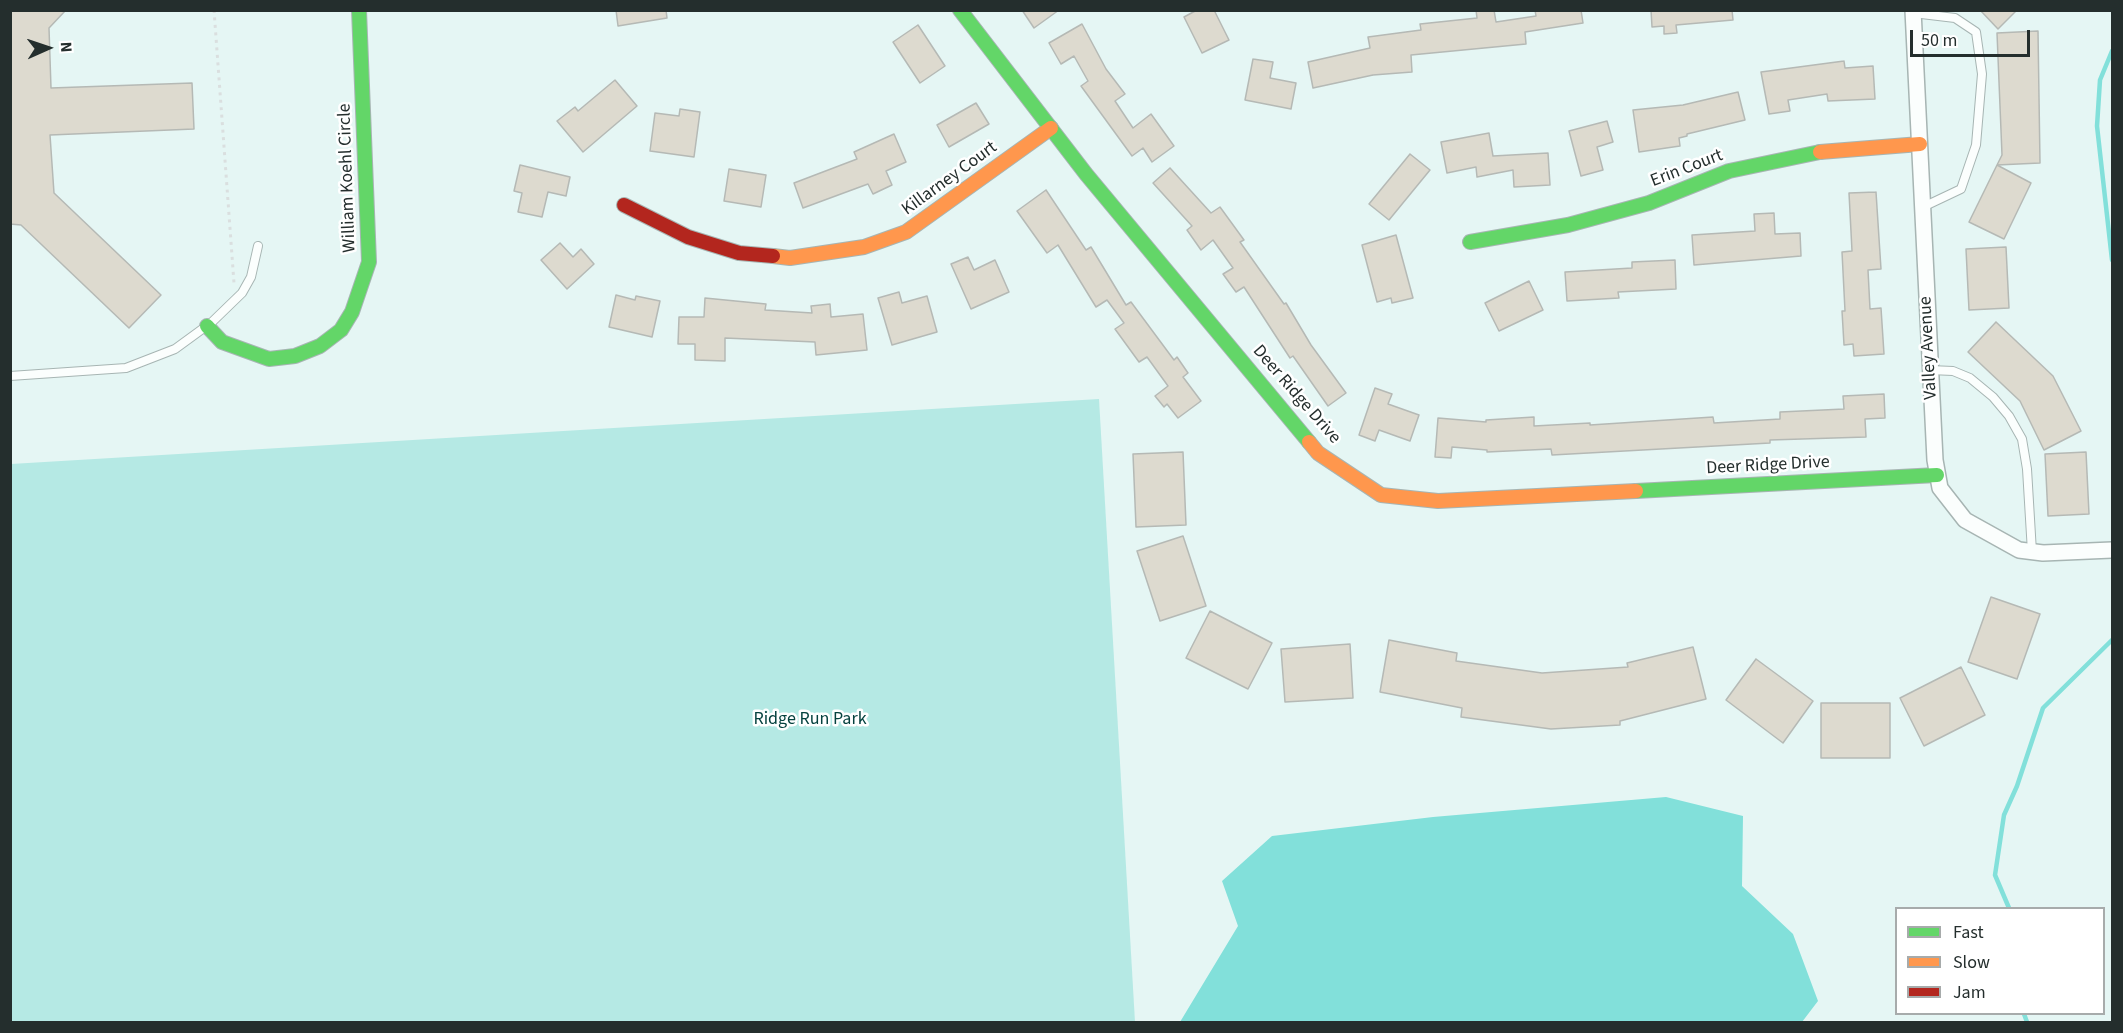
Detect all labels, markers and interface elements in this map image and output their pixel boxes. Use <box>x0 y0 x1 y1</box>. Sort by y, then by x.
north arrow <box>18 18 78 78</box>
scale bar <box>1913 18 2033 56</box>
text: 50 m <box>1921 28 1957 53</box>
text: N <box>55 41 77 53</box>
street label: William Koehl Circle <box>335 103 361 253</box>
street label: Killarney Court <box>898 137 1002 221</box>
street label: Erin Court <box>1648 145 1726 193</box>
street label: Valley Avenue <box>1916 296 1942 400</box>
street label: Deer Ridge Drive <box>1247 341 1345 449</box>
street label: Deer Ridge Drive <box>1706 452 1830 480</box>
park label: Ridge Run Park <box>753 709 867 731</box>
legend <box>1895 907 2105 1015</box>
text: Fast <box>1953 920 1984 945</box>
text: Slow <box>1953 950 1990 975</box>
text: Jam <box>1953 980 1986 1005</box>

